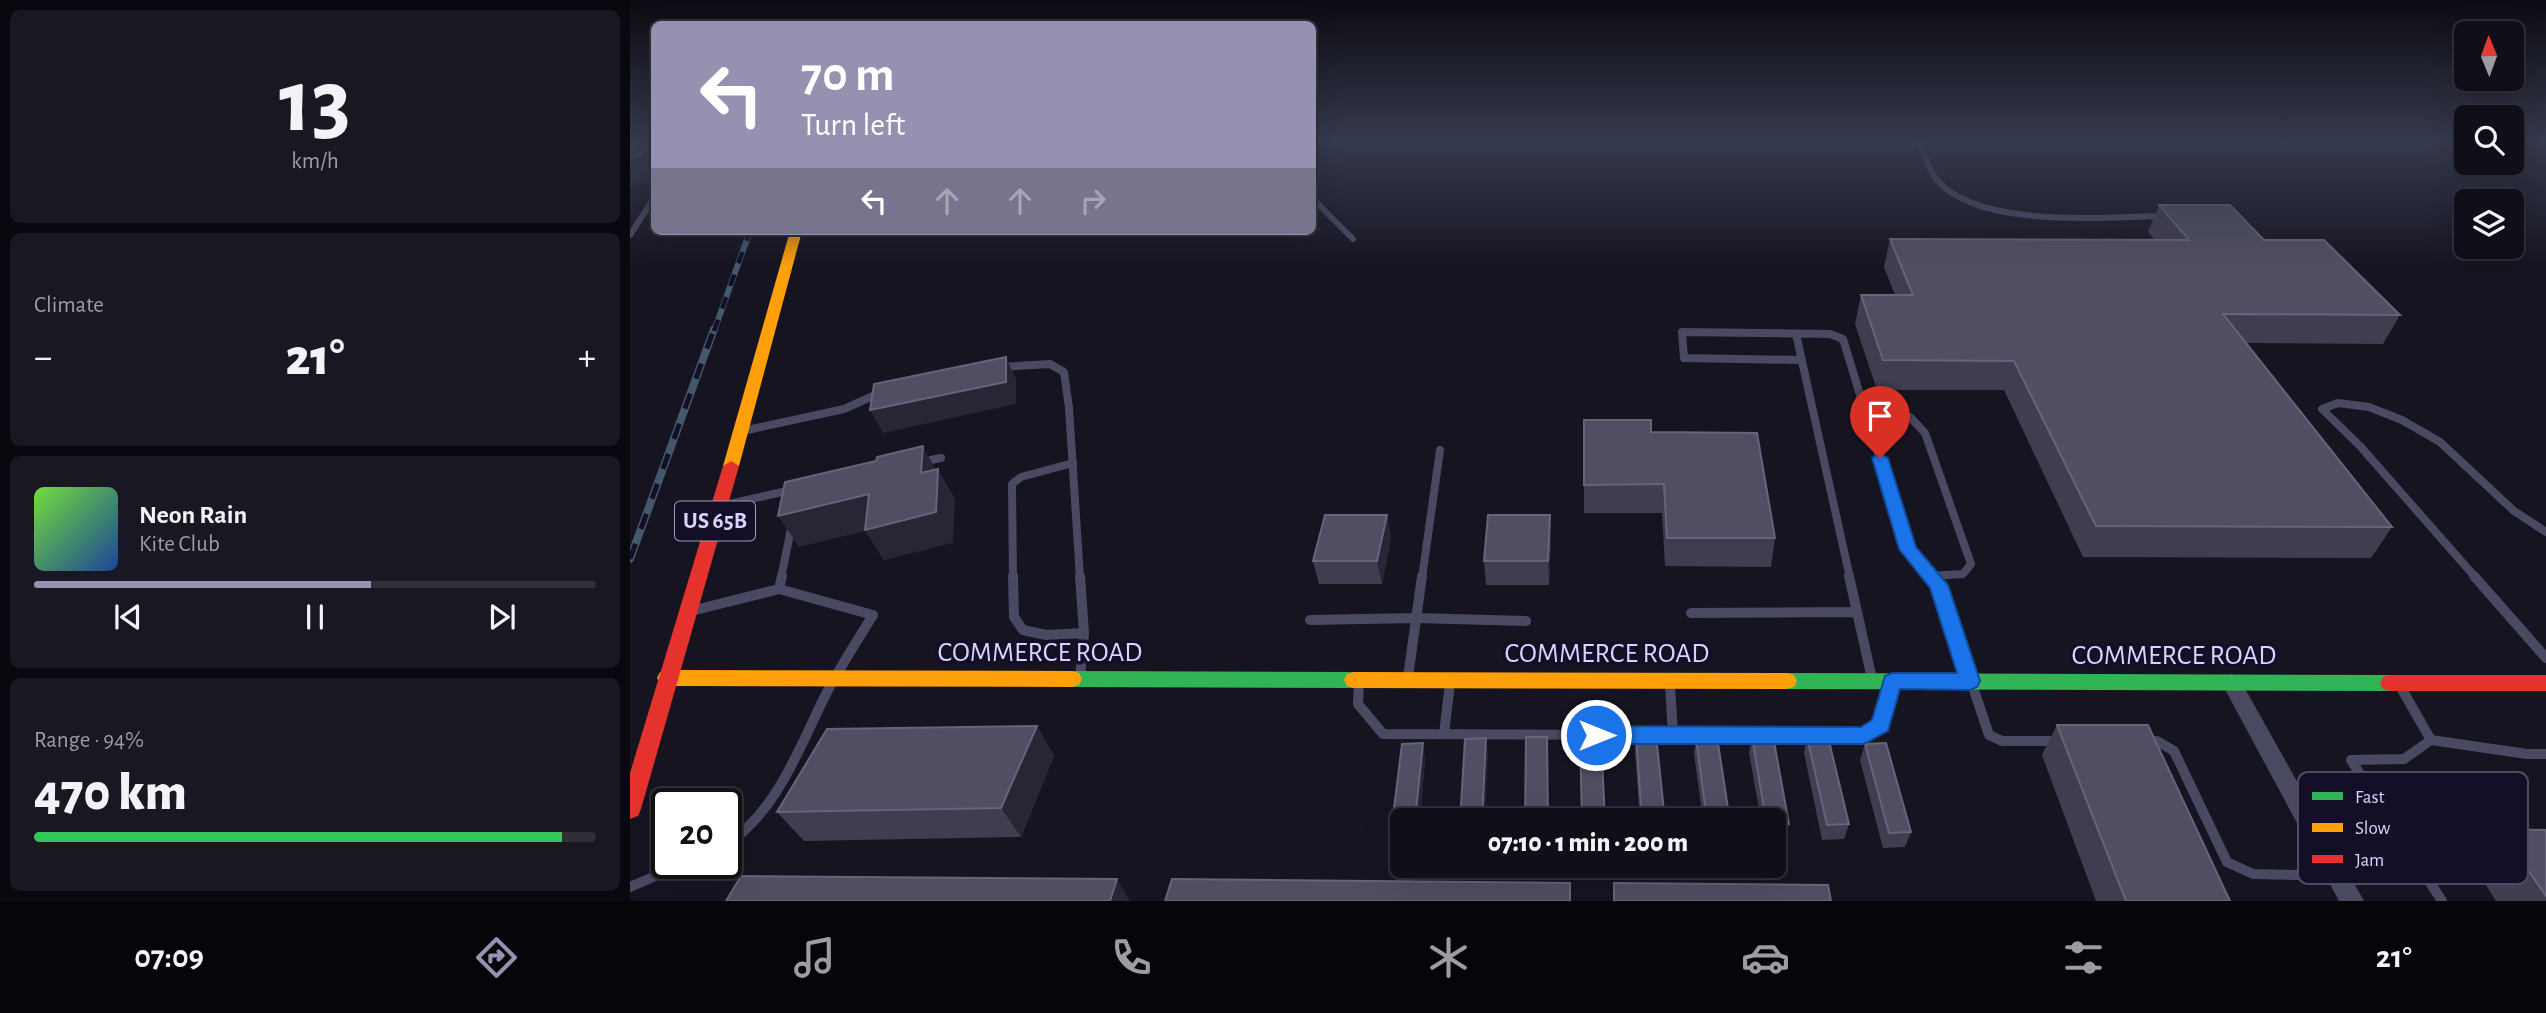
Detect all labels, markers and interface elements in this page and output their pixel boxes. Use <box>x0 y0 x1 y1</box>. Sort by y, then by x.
north arrow <box>2454 21 2524 91</box>
map controls <box>2454 21 2524 259</box>
icon: left <box>686 49 777 140</box>
text: 70 m <box>801 51 895 100</box>
text: 13 <box>279 57 351 148</box>
button: search <box>2454 105 2524 175</box>
text: Turn left <box>801 109 905 141</box>
text: km/h <box>291 150 339 173</box>
icon: left <box>855 182 893 220</box>
icon: ahead <box>928 182 966 220</box>
icon: ahead <box>1001 182 1039 220</box>
icon: right <box>1074 182 1112 220</box>
button: layers <box>2454 189 2524 259</box>
text: Climate <box>34 294 104 317</box>
text: 21° <box>285 332 345 384</box>
text: − <box>34 339 52 377</box>
text: + <box>578 339 596 377</box>
pin <box>1850 386 1910 458</box>
icon: arrive <box>1861 397 1899 435</box>
text: Neon Rain <box>139 502 247 528</box>
road number: US 65B <box>675 502 755 540</box>
text: Kite Club <box>139 533 220 556</box>
icon: previous <box>109 598 147 636</box>
icon: pause <box>296 598 334 636</box>
icon: next <box>483 598 521 636</box>
street label: COMMERCE ROAD <box>938 639 1142 667</box>
street label: COMMERCE ROAD <box>1505 640 1709 668</box>
street label: COMMERCE ROAD <box>2072 642 2276 670</box>
position arrow <box>1559 698 1633 772</box>
text: Range · 94% <box>34 729 144 752</box>
text: 470 km <box>34 767 187 819</box>
legend <box>2298 772 2528 884</box>
speed limit sign: 20 <box>651 788 742 879</box>
text: Fast <box>2355 788 2385 807</box>
text: Slow <box>2355 819 2391 838</box>
text: 07:10 · 1 min · 200 m <box>1488 830 1688 856</box>
text: Jam <box>2355 851 2384 870</box>
icon: directions <box>472 933 521 982</box>
icon: music <box>790 933 839 982</box>
icon: phone <box>1107 933 1156 982</box>
icon: climate <box>1424 933 1473 982</box>
icon: car <box>1741 933 1790 982</box>
icon: filters <box>2059 933 2108 982</box>
text: 07:09 <box>134 941 204 973</box>
text: 21° <box>2376 941 2412 973</box>

